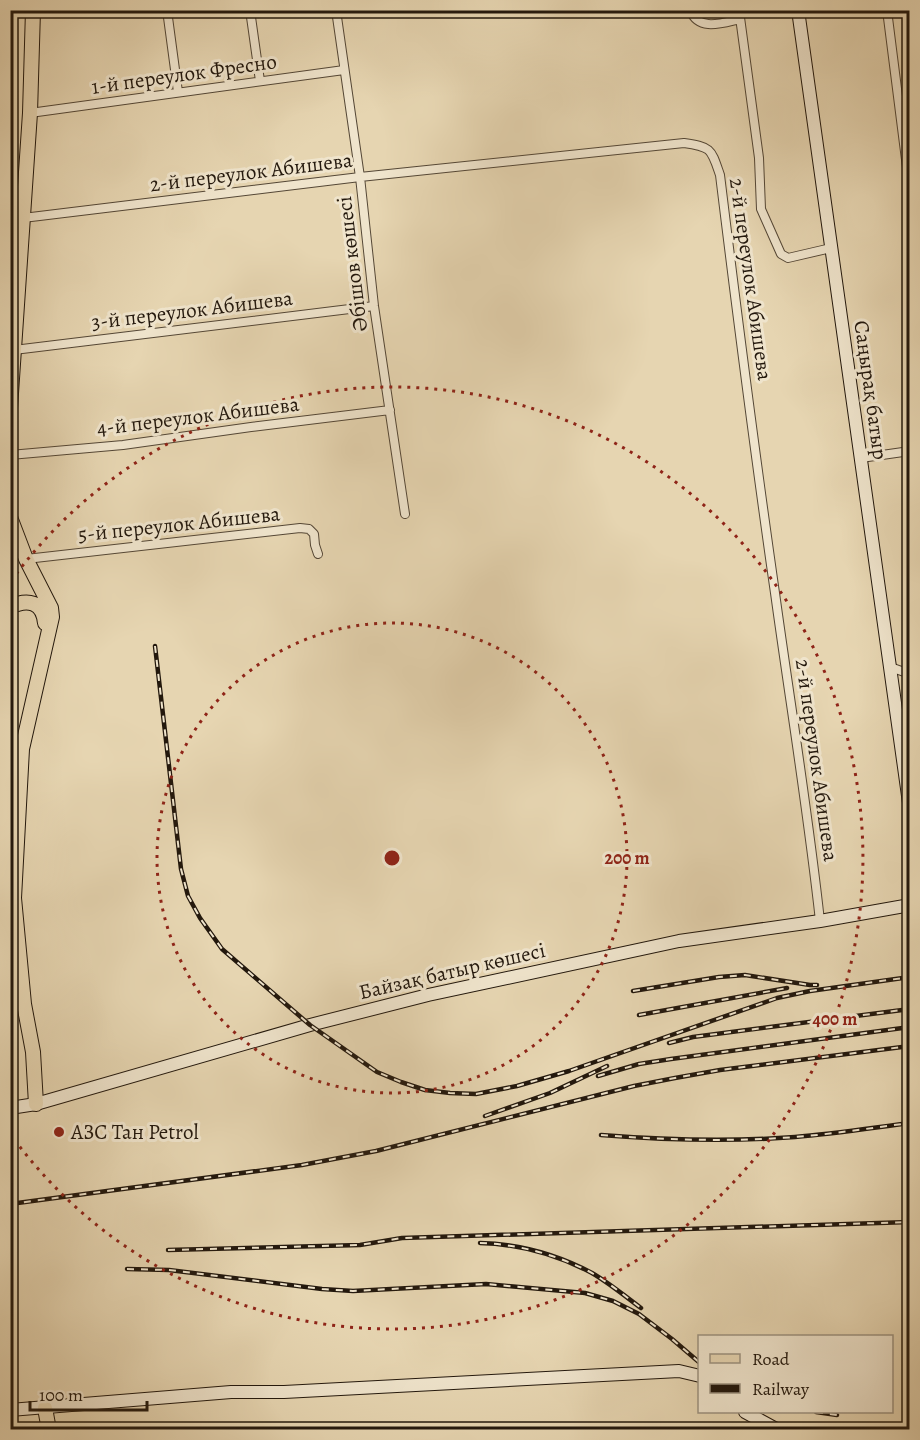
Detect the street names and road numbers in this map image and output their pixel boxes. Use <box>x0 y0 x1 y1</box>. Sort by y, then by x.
street label: 1-й переулок Фресно <box>90 47 278 101</box>
street label: 2-й переулок Абишева <box>148 146 354 198</box>
street label: 2-й переулок Абишева <box>723 176 779 382</box>
street label: Әбішов көшесі <box>330 195 374 333</box>
street label: 3-й переулок Абишева <box>90 284 295 336</box>
street label: Саңырақ батыр <box>847 319 895 461</box>
street label: 4-й переулок Абишева <box>95 390 301 442</box>
street label: 5-й переулок Абишева <box>77 499 282 549</box>
street label: 2-й переулок Абишева <box>789 657 845 863</box>
street label: Байзақ батыр көшесі <box>356 936 548 1006</box>

